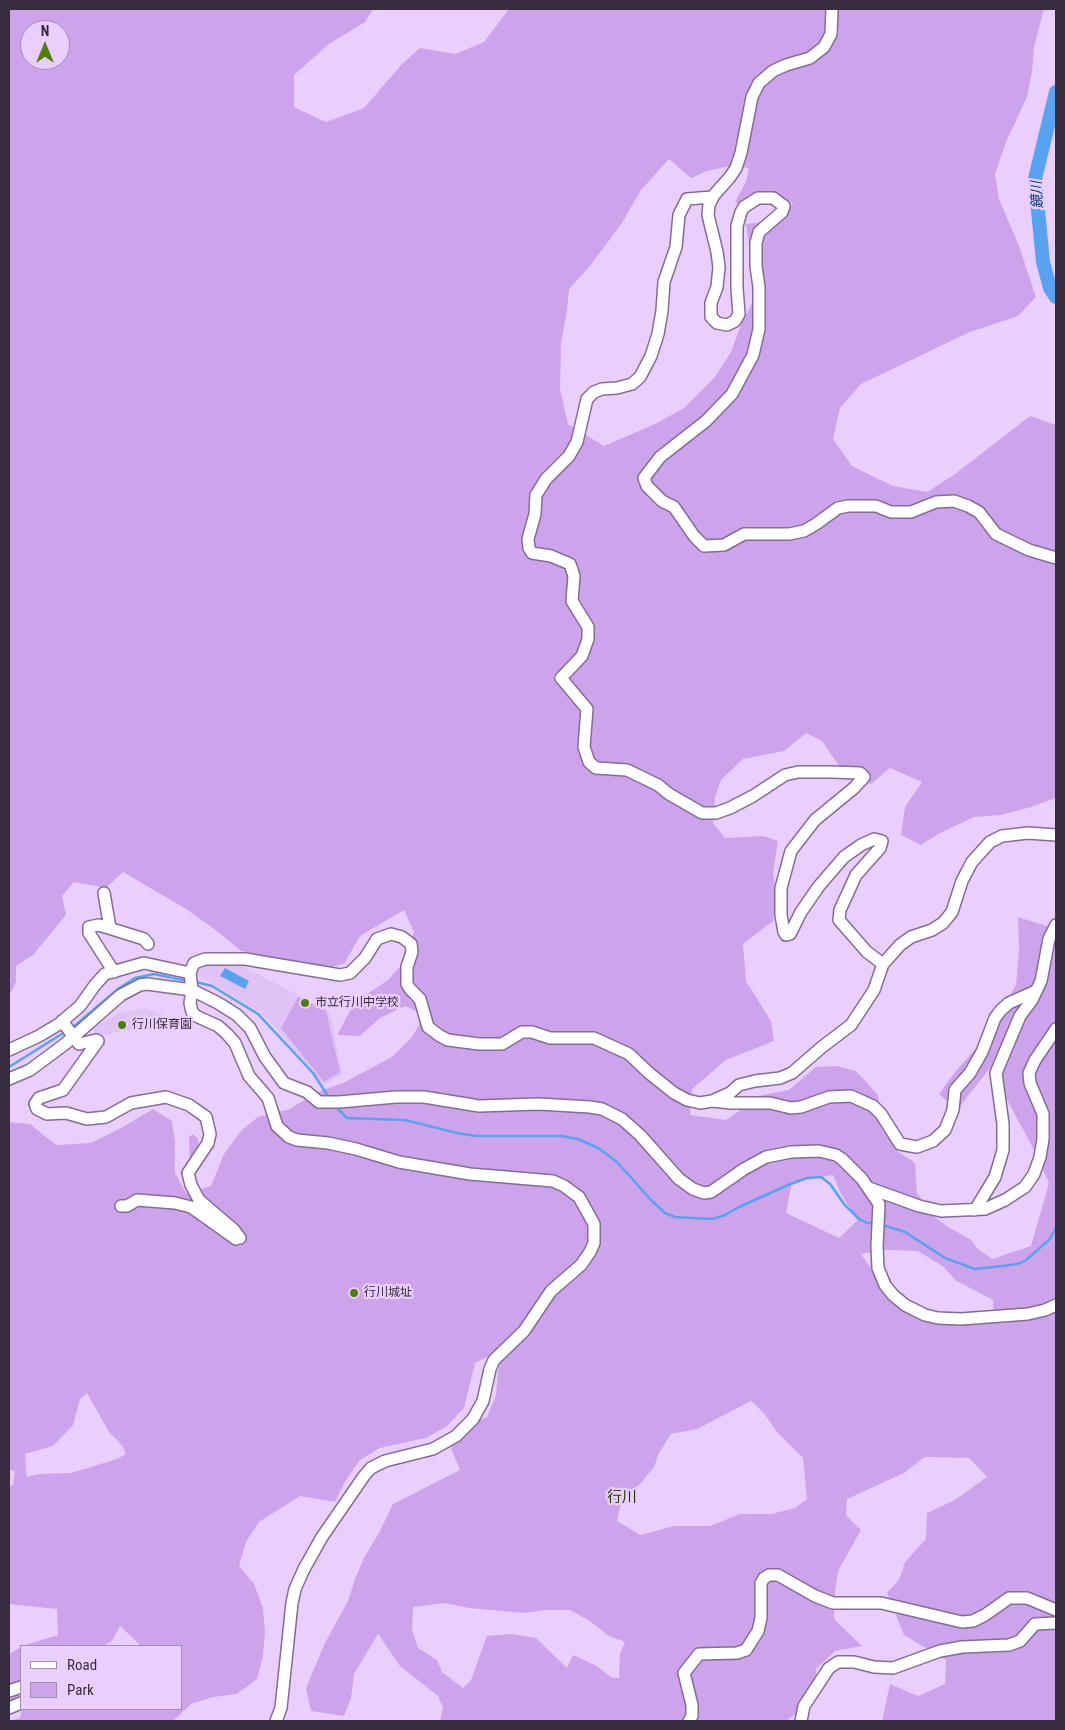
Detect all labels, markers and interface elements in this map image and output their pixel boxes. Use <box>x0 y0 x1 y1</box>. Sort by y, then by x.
north arrow <box>20 20 70 70</box>
text: N <box>41 23 49 39</box>
water label: 鏡川 <box>1029 181 1047 209</box>
place label: 市立行川中学校 <box>315 996 399 1010</box>
marker: 市立行川中学校 <box>299 997 311 1009</box>
place label: 行川保育園 <box>132 1018 192 1032</box>
marker: 行川保育園 <box>116 1019 128 1031</box>
place label: 行川城址 <box>364 1286 412 1300</box>
marker: 行川城址 <box>348 1287 360 1299</box>
district label: 行川 <box>607 1489 637 1507</box>
legend <box>20 1645 182 1710</box>
text: Road <box>67 1656 97 1674</box>
text: Park <box>67 1681 94 1699</box>

